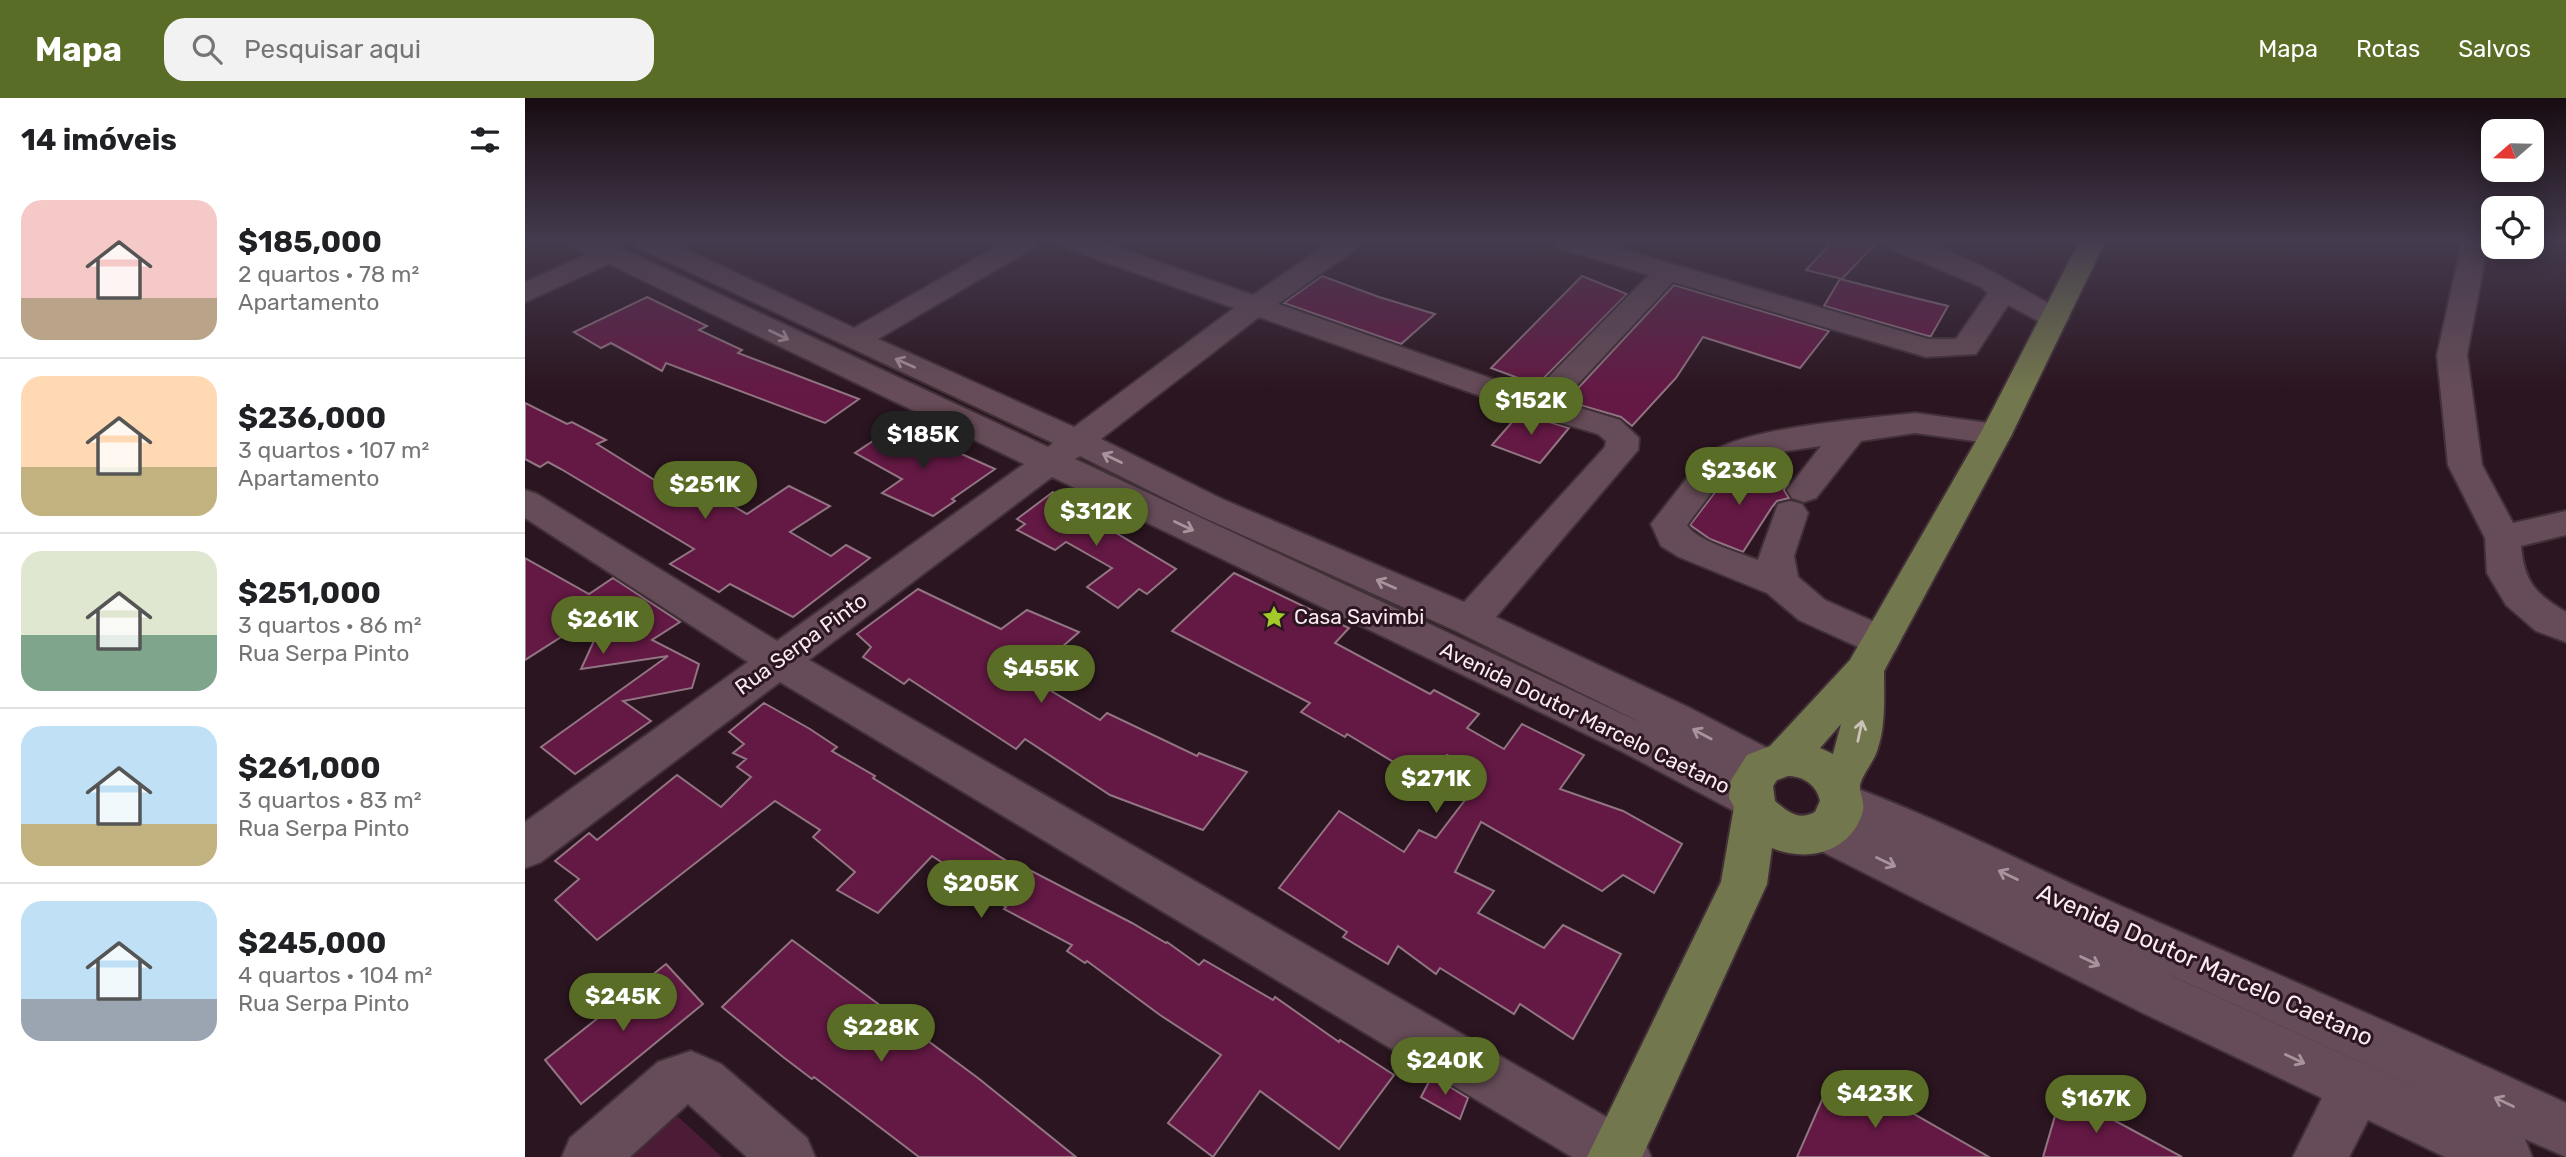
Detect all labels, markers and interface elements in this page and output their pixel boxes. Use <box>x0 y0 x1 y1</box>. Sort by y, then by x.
search box <box>164 18 654 81</box>
text: Mapa <box>35 30 122 69</box>
icon: search <box>188 30 226 68</box>
text: Pesquisar aqui <box>244 34 421 65</box>
text: Mapa <box>2258 35 2318 63</box>
text: Rotas <box>2356 35 2420 63</box>
text: Salvos <box>2458 35 2531 63</box>
north arrow <box>2481 119 2545 182</box>
map controls <box>2481 119 2544 259</box>
icon: filters <box>466 121 504 159</box>
text: 14 imóveis <box>21 122 177 158</box>
button: locate <box>2481 196 2544 259</box>
text: $185,000 <box>238 224 382 260</box>
icon: home <box>77 228 161 312</box>
text: 2 quartos · 78 m² <box>238 260 419 288</box>
text: Apartamento <box>238 288 380 316</box>
one-way arrow <box>768 328 789 342</box>
one-way arrow <box>895 356 917 369</box>
pin: $152K <box>1482 378 1580 437</box>
text: $152K <box>1495 386 1567 414</box>
text: $236,000 <box>238 400 386 436</box>
icon: home <box>77 404 161 488</box>
pin: $185K <box>874 412 972 471</box>
text: $185K <box>887 420 959 448</box>
text: 3 quartos · 107 m² <box>238 436 429 464</box>
pin: $236K <box>1690 448 1788 507</box>
one-way arrow <box>1102 451 1123 465</box>
text: $236K <box>1701 456 1777 484</box>
pin: $251K <box>656 462 754 521</box>
text: Apartamento <box>238 464 380 492</box>
text: $251K <box>669 470 741 498</box>
pin: $312K <box>1047 489 1145 548</box>
text: $312K <box>1060 497 1132 525</box>
one-way arrow <box>1173 520 1194 534</box>
text: $251,000 <box>238 575 381 611</box>
one-way arrow <box>1375 577 1397 590</box>
icon: home <box>77 579 161 663</box>
street label: Rua Serpa Pinto <box>730 587 871 700</box>
pin: $261K <box>554 596 652 656</box>
place icon: Casa Savimbi <box>1260 603 1288 631</box>
place label: Casa Savimbi <box>1294 604 1424 629</box>
text: $261K <box>567 605 639 633</box>
text: 3 quartos · 86 m² <box>238 611 422 639</box>
street label: Avenida Doutor Marcelo Caetano <box>1436 636 1734 799</box>
text: Rua Serpa Pinto <box>238 639 410 667</box>
pin: $455K <box>992 646 1090 705</box>
text: $455K <box>1003 654 1079 682</box>
one-way arrow <box>1854 720 1868 743</box>
one-way arrow <box>1692 727 1712 741</box>
text: $261,000 <box>238 750 381 786</box>
icon: home <box>77 754 161 838</box>
pin: $271K <box>1387 756 1485 815</box>
text: $271K <box>1401 764 1471 792</box>
text: 3 quartos · 83 m² <box>238 786 422 814</box>
text: Rua Serpa Pinto <box>238 814 410 842</box>
one-way arrow <box>1875 856 1896 869</box>
pin: $205K <box>932 860 1030 920</box>
one-way arrow <box>1998 868 2019 881</box>
text: $205K <box>943 869 1019 897</box>
street label: Avenida Doutor Marcelo Caetano <box>2033 878 2377 1052</box>
text: $245,000 <box>238 925 386 961</box>
icon: home <box>77 929 161 1013</box>
one-way arrow <box>2079 955 2100 968</box>
text: 4 quartos · 104 m² <box>238 961 432 989</box>
pin: $245K <box>574 974 672 1033</box>
text: $245K <box>585 982 661 1010</box>
text: Rua Serpa Pinto <box>238 989 410 1017</box>
pin: $228K <box>832 1004 930 1064</box>
text: $228K <box>843 1013 919 1041</box>
pin: $240K <box>1396 1038 1494 1097</box>
text: $240K <box>1407 1046 1483 1074</box>
one-way arrow <box>2284 1053 2305 1066</box>
pin: $423K <box>1826 1070 1924 1130</box>
pin: $167K <box>2047 1076 2145 1135</box>
text: $423K <box>1837 1079 1913 1107</box>
text: $167K <box>2061 1084 2131 1112</box>
one-way arrow <box>2494 1095 2515 1109</box>

